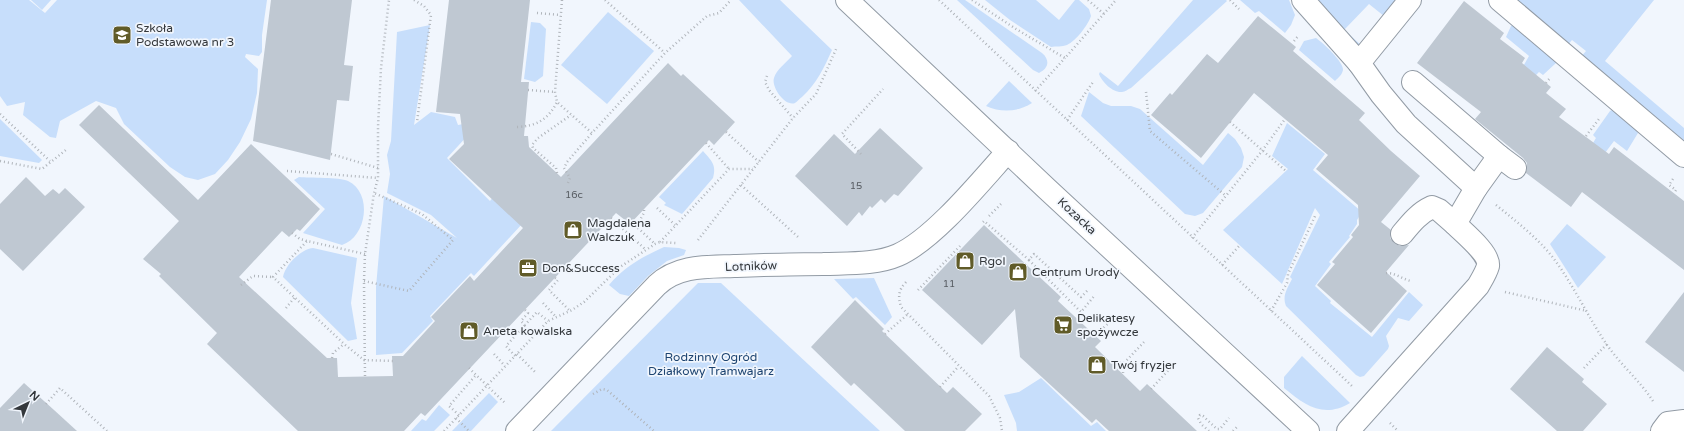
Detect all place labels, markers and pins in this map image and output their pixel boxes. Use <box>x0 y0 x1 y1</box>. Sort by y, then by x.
place label: Szkoła Podstawowa nr 3 <box>136 21 234 49</box>
school or university icon: Szkoła Podstawowa nr 3 <box>111 24 133 46</box>
place label: Magdalena Walczuk <box>587 216 651 244</box>
shop icon: Magdalena Walczuk <box>562 219 584 241</box>
shop icon: Rgol <box>954 250 976 272</box>
place label: Rgol <box>979 254 1005 268</box>
office icon: Don&Success <box>517 257 539 279</box>
place label: Don&Success <box>542 261 620 275</box>
shop icon: Centrum Urody <box>1007 261 1029 283</box>
place label: Centrum Urody <box>1032 265 1120 279</box>
place label: Delikatesy spożywcze <box>1077 311 1139 339</box>
supermarket icon: Delikatesy spożywcze <box>1052 314 1074 336</box>
shop icon: Aneta kowalska <box>458 320 480 342</box>
place label: Aneta kowalska <box>483 324 572 338</box>
shop icon: Twój fryzjer <box>1086 354 1108 376</box>
place label: Twój fryzjer <box>1111 358 1177 372</box>

